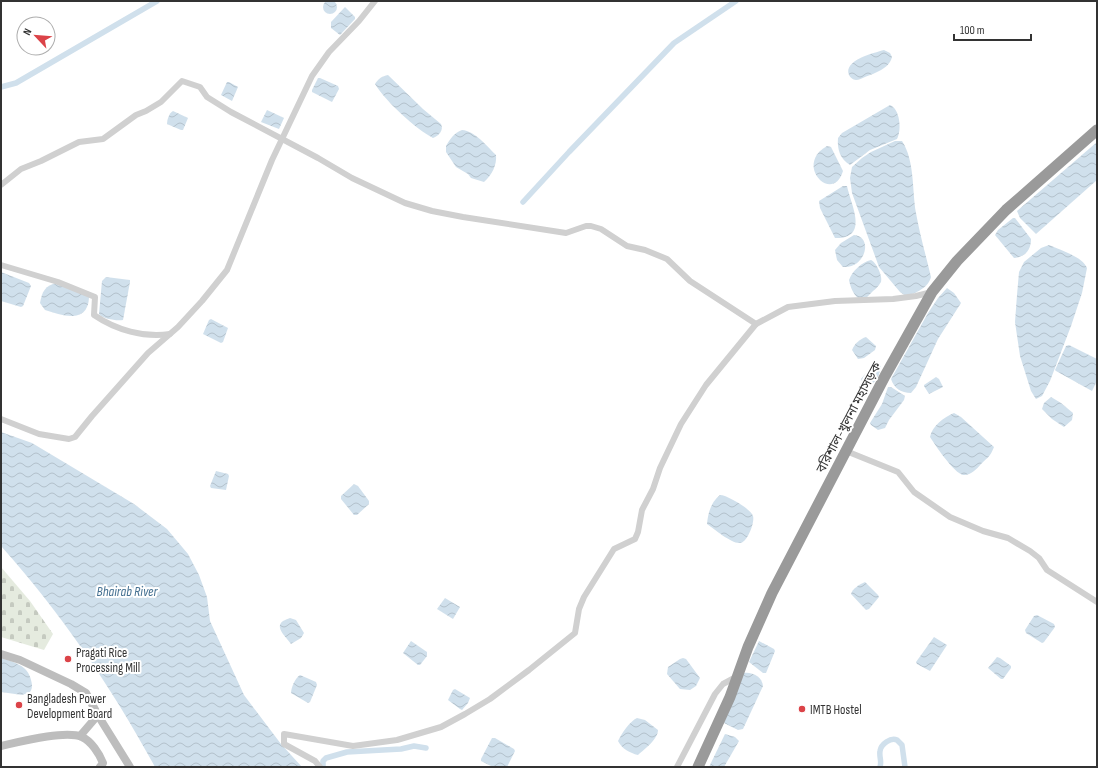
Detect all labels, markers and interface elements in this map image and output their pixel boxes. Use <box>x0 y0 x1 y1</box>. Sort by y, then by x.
north arrow <box>16 16 56 56</box>
scale bar <box>954 16 1031 42</box>
text: 100 m <box>960 23 985 38</box>
text: N <box>20 26 35 37</box>
street label: বরিশাল-খুলনা মহাসড়ক <box>812 359 885 476</box>
water label: Bhairab River <box>97 583 159 600</box>
place label: Pragati Rice Processing Mill <box>76 645 140 676</box>
marker: Pragati Rice Processing Mill <box>63 654 73 664</box>
place label: Bangladesh Power Development Board <box>27 691 112 722</box>
marker: Bangladesh Power Development Board <box>14 700 24 710</box>
place label: IMTB Hostel <box>810 702 862 718</box>
marker: IMTB Hostel <box>797 704 807 714</box>

